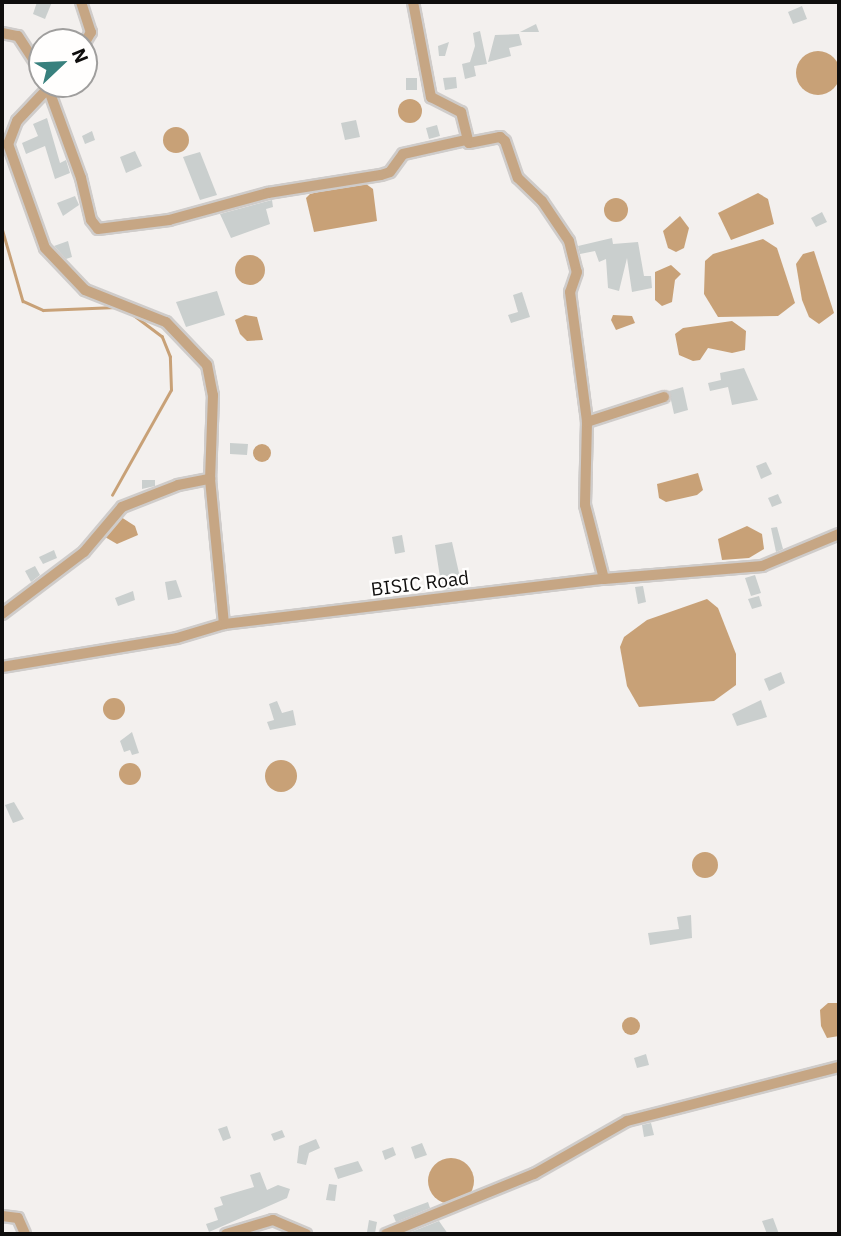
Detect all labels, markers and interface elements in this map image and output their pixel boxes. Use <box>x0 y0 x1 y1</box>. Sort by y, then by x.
north arrow <box>28 28 98 98</box>
text: N <box>67 45 94 67</box>
street label: BISIC Road <box>370 567 470 601</box>

